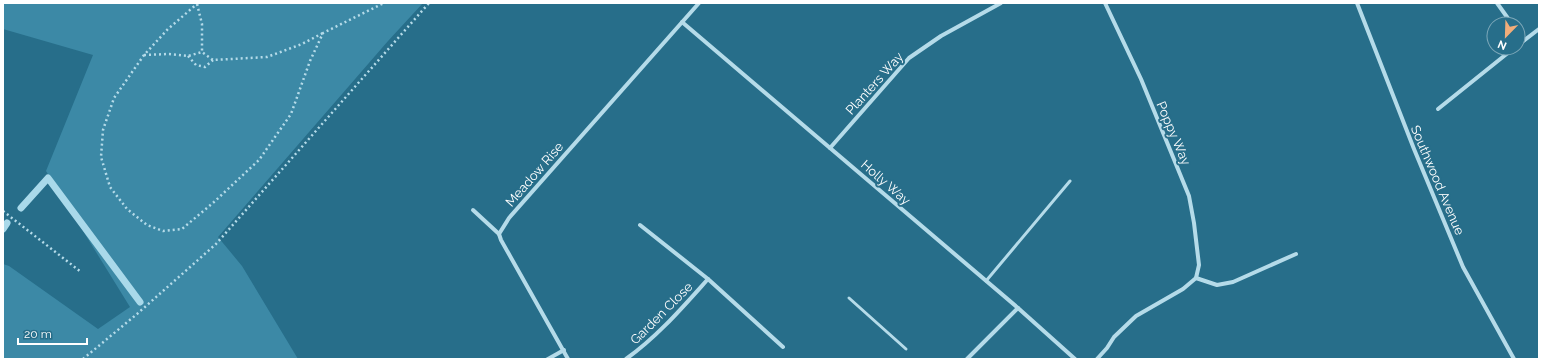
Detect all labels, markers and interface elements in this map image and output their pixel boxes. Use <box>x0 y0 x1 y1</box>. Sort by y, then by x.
north arrow <box>1486 16 1526 56</box>
text: N <box>1496 37 1509 52</box>
street label: Planters Way <box>842 49 906 118</box>
street label: Poppy Way <box>1153 99 1194 167</box>
street label: Southwood Avenue <box>1408 123 1468 238</box>
street label: Meadow Rise <box>502 139 567 210</box>
street label: Holly Way <box>858 157 913 208</box>
street label: Garden Close <box>627 279 696 347</box>
scale bar <box>18 320 87 346</box>
text: 20 m <box>24 327 52 341</box>

